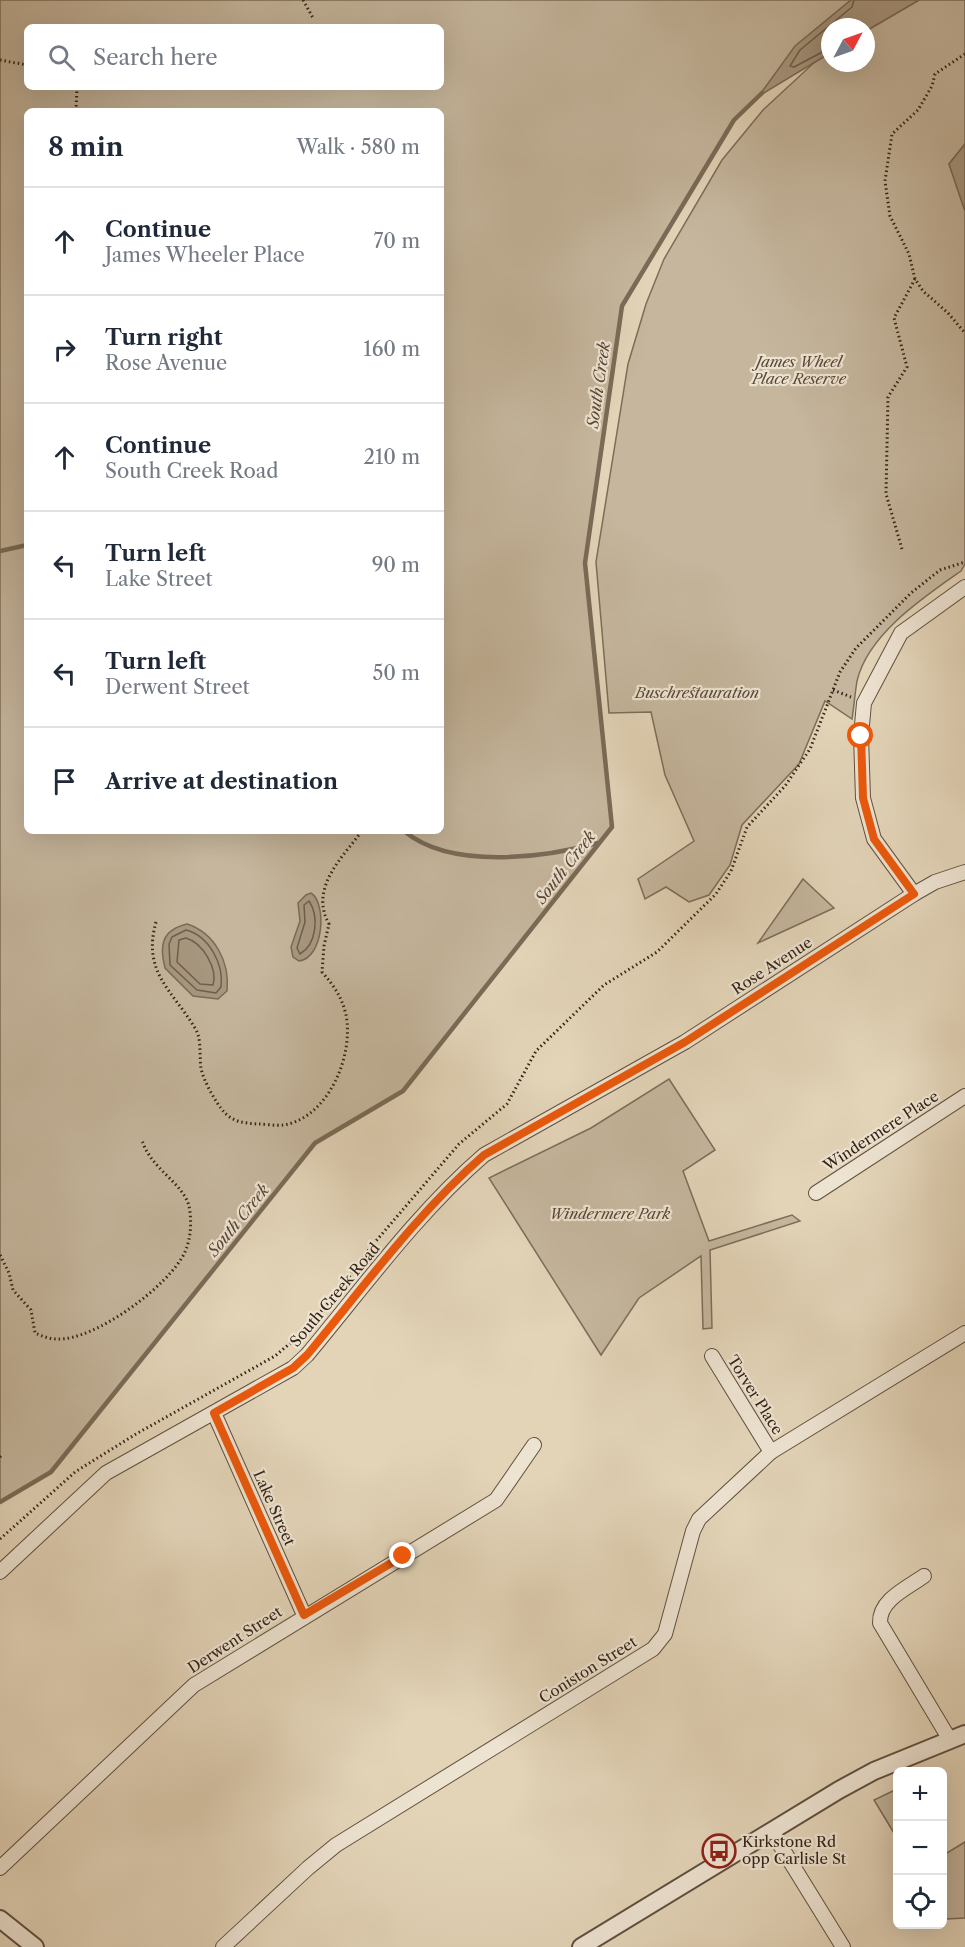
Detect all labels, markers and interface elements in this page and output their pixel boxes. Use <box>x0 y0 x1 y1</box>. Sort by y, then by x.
north arrow <box>821 18 875 72</box>
search box <box>24 24 444 90</box>
icon: search <box>45 41 78 74</box>
text: Search here <box>93 44 218 71</box>
text: 8 min <box>48 131 124 163</box>
text: Walk · 580 m <box>297 135 420 159</box>
text: Continue <box>105 216 211 243</box>
icon: ahead <box>48 225 81 258</box>
text: 70 m <box>374 229 420 253</box>
text: James Wheeler Place <box>105 243 305 267</box>
text: Turn right <box>105 324 223 351</box>
icon: right <box>48 333 81 366</box>
text: 160 m <box>363 337 420 361</box>
water label: South Creek <box>582 340 614 430</box>
text: Rose Avenue <box>105 351 227 375</box>
park label: James Wheel Place Reserve <box>751 352 847 388</box>
text: Continue <box>105 432 211 459</box>
icon: ahead <box>48 441 81 474</box>
text: 210 m <box>363 445 420 469</box>
text: South Creek Road <box>105 459 278 483</box>
text: Turn left <box>105 540 206 567</box>
icon: left <box>48 549 81 582</box>
text: 90 m <box>372 553 420 577</box>
text: Lake Street <box>105 567 213 591</box>
text: Turn left <box>105 648 206 675</box>
icon: left <box>48 657 81 690</box>
text: 50 m <box>373 661 420 685</box>
text: Derwent Street <box>105 675 250 699</box>
park label: Buschrestauration <box>634 683 759 702</box>
route start <box>847 722 873 748</box>
icon: arrive <box>48 765 81 798</box>
text: Arrive at destination <box>105 768 338 795</box>
water label: South Creek <box>530 826 600 908</box>
street label: Rose Avenue <box>728 933 815 999</box>
street label: Windermere Place <box>819 1086 942 1175</box>
water label: South Creek <box>202 1179 274 1261</box>
park label: Windermere Park <box>550 1204 671 1223</box>
street label: South Creek Road <box>286 1239 384 1351</box>
street label: Torver Place <box>724 1352 787 1438</box>
street label: Lake Street <box>249 1467 300 1549</box>
route end <box>389 1542 415 1568</box>
street label: Derwent Street <box>184 1602 286 1677</box>
street label: Coniston Street <box>535 1632 641 1707</box>
map controls <box>893 1767 947 1929</box>
button: + <box>893 1767 947 1821</box>
button: − <box>893 1821 947 1875</box>
place label: Kirkstone Rd opp Carlisle St <box>742 1832 847 1868</box>
bus stop icon: Kirkstone Rd opp Carlisle St <box>701 1833 737 1869</box>
button: locate <box>893 1875 947 1929</box>

